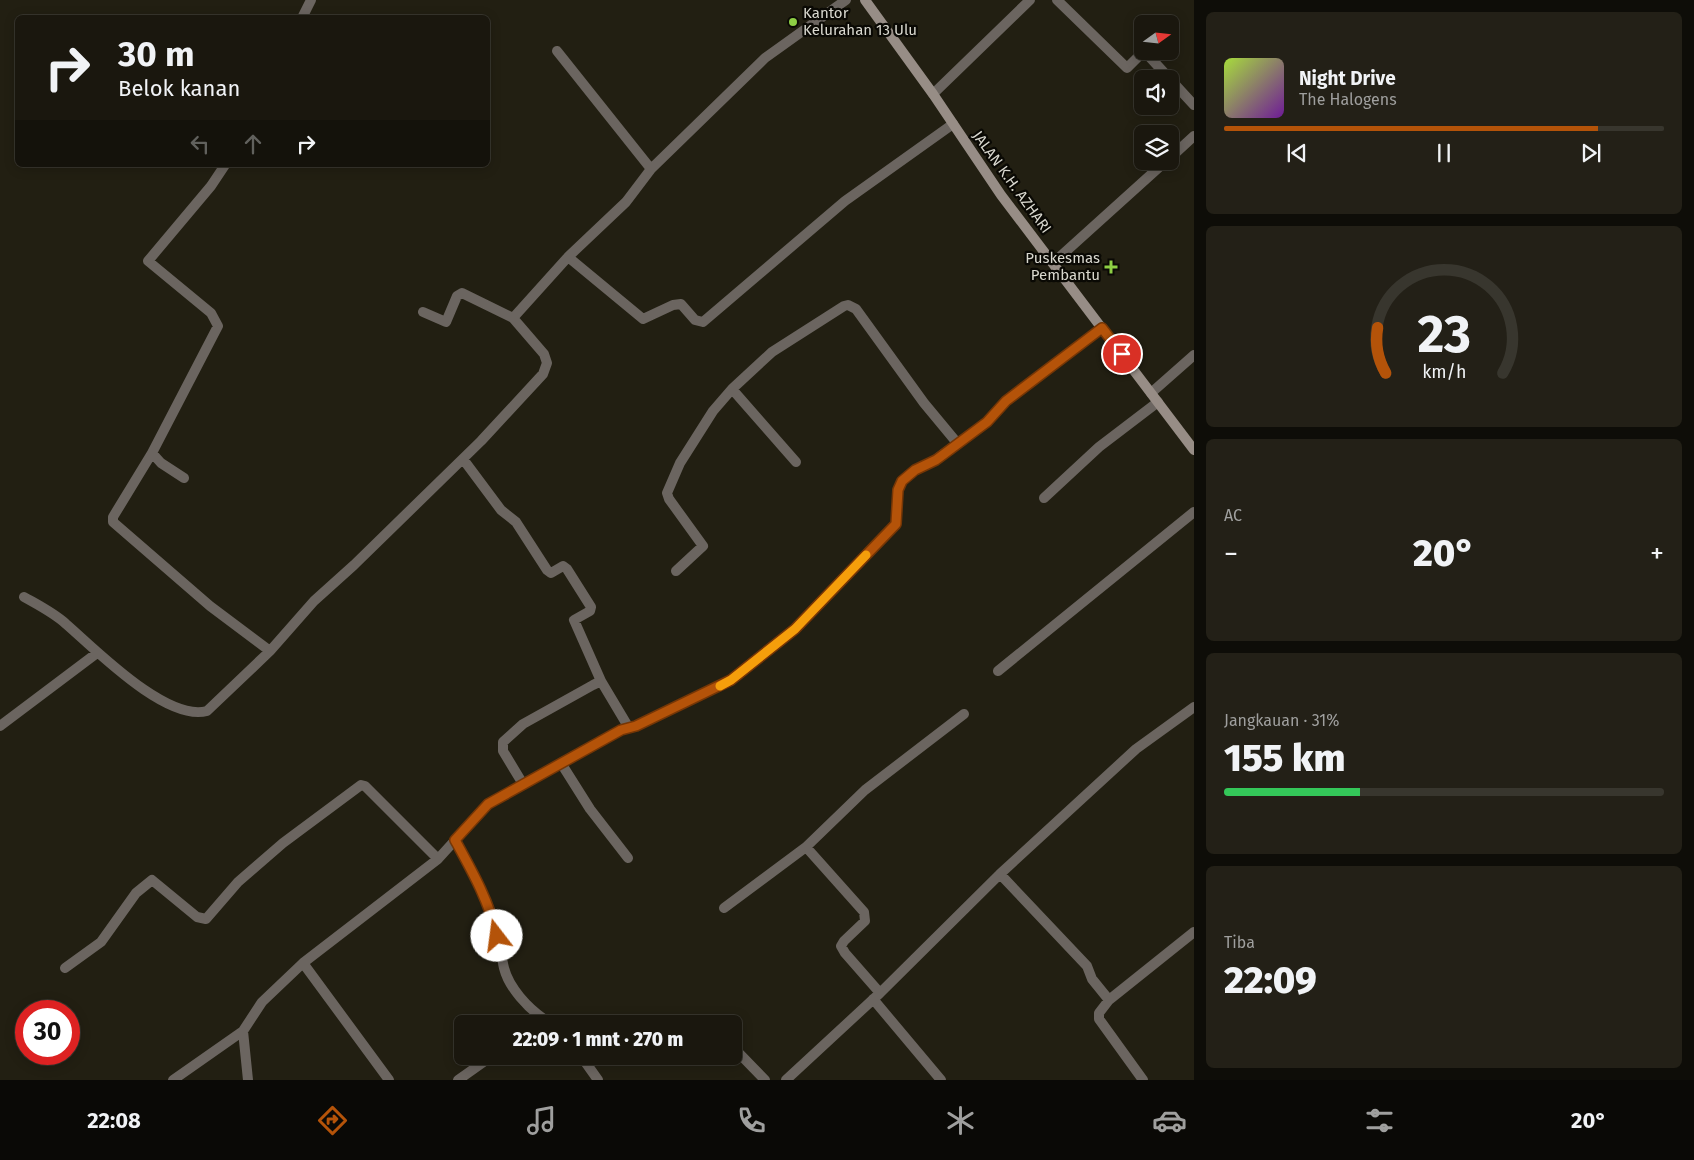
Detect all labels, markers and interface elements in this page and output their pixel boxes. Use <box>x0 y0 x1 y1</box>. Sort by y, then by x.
place label: Kantor Kelurahan 13 Ulu <box>803 4 917 39</box>
north arrow <box>1134 15 1179 60</box>
map controls <box>1134 15 1179 170</box>
marker: Kantor Kelurahan 13 Ulu <box>787 16 799 28</box>
text: 30 m <box>118 33 195 75</box>
icon: right <box>35 35 100 100</box>
text: Night Drive <box>1299 67 1396 90</box>
button: sound <box>1134 70 1179 115</box>
text: Belok kanan <box>118 75 240 102</box>
text: The Halogens <box>1299 90 1397 109</box>
button: layers <box>1134 125 1179 170</box>
street label: JALAN K.H. AZHARI <box>969 127 1055 237</box>
icon: left <box>186 130 214 158</box>
icon: ahead <box>239 130 267 158</box>
icon: right <box>292 130 320 158</box>
icon: previous <box>1283 139 1311 167</box>
icon: pause <box>1430 139 1458 167</box>
icon: next <box>1577 139 1605 167</box>
place label: Puskesmas Pembantu <box>1025 249 1100 284</box>
marker: Puskesmas Pembantu <box>1104 260 1118 274</box>
text: 23 <box>1417 303 1471 366</box>
pin <box>1101 333 1143 375</box>
icon: arrive <box>1108 340 1136 368</box>
text: km/h <box>1422 361 1466 383</box>
text: AC <box>1224 506 1242 525</box>
text: 20° <box>1413 530 1475 576</box>
text: − <box>1224 537 1238 570</box>
text: + <box>1650 537 1664 570</box>
text: Jangkauan · 31% <box>1224 711 1339 730</box>
text: 155 km <box>1224 735 1345 781</box>
position arrow <box>470 909 522 961</box>
text: Tiba <box>1224 933 1255 952</box>
text: 22:09 <box>1224 957 1317 1003</box>
speed limit sign: 30 <box>15 1000 80 1065</box>
text: 22:09 · 1 mnt · 270 m <box>513 1028 683 1051</box>
icon: directions <box>315 1103 350 1138</box>
icon: music <box>524 1103 559 1138</box>
icon: phone <box>734 1103 769 1138</box>
icon: climate <box>943 1103 978 1138</box>
icon: car <box>1152 1103 1187 1138</box>
icon: filters <box>1362 1103 1397 1138</box>
text: 22:08 <box>87 1107 141 1134</box>
text: 20° <box>1571 1107 1607 1134</box>

